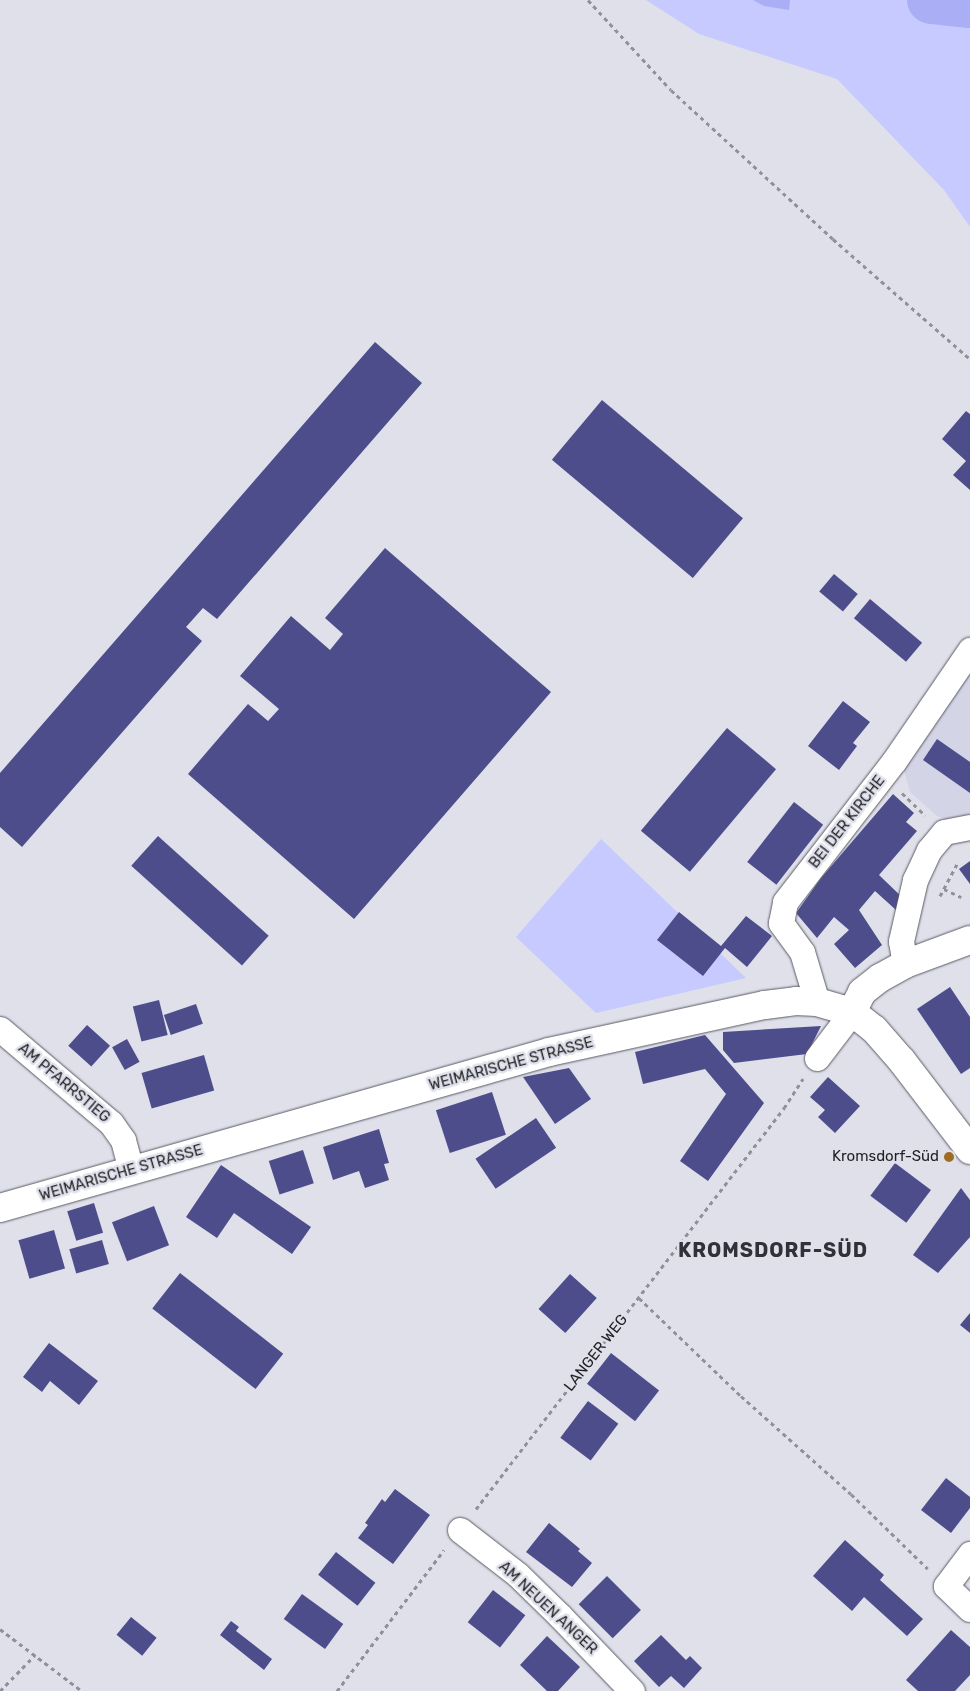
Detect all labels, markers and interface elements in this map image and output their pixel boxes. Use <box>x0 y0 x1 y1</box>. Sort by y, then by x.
street label: BEI DER KIRCHE <box>805 772 889 872</box>
street label: WEIMARISCHE STRASSE <box>427 1033 595 1095</box>
street label: AM PFARRSTIEG <box>14 1039 114 1127</box>
street label: WEIMARISCHE STRASSE <box>37 1141 205 1205</box>
place label: Kromsdorf-Süd <box>832 1148 939 1166</box>
marker: Kromsdorf-Süd <box>943 1151 955 1163</box>
district label: KROMSDORF-SÜD <box>676 1238 870 1262</box>
street label: LANGER WEG <box>560 1311 632 1395</box>
street label: AM NEUEN ANGER <box>495 1558 601 1658</box>

